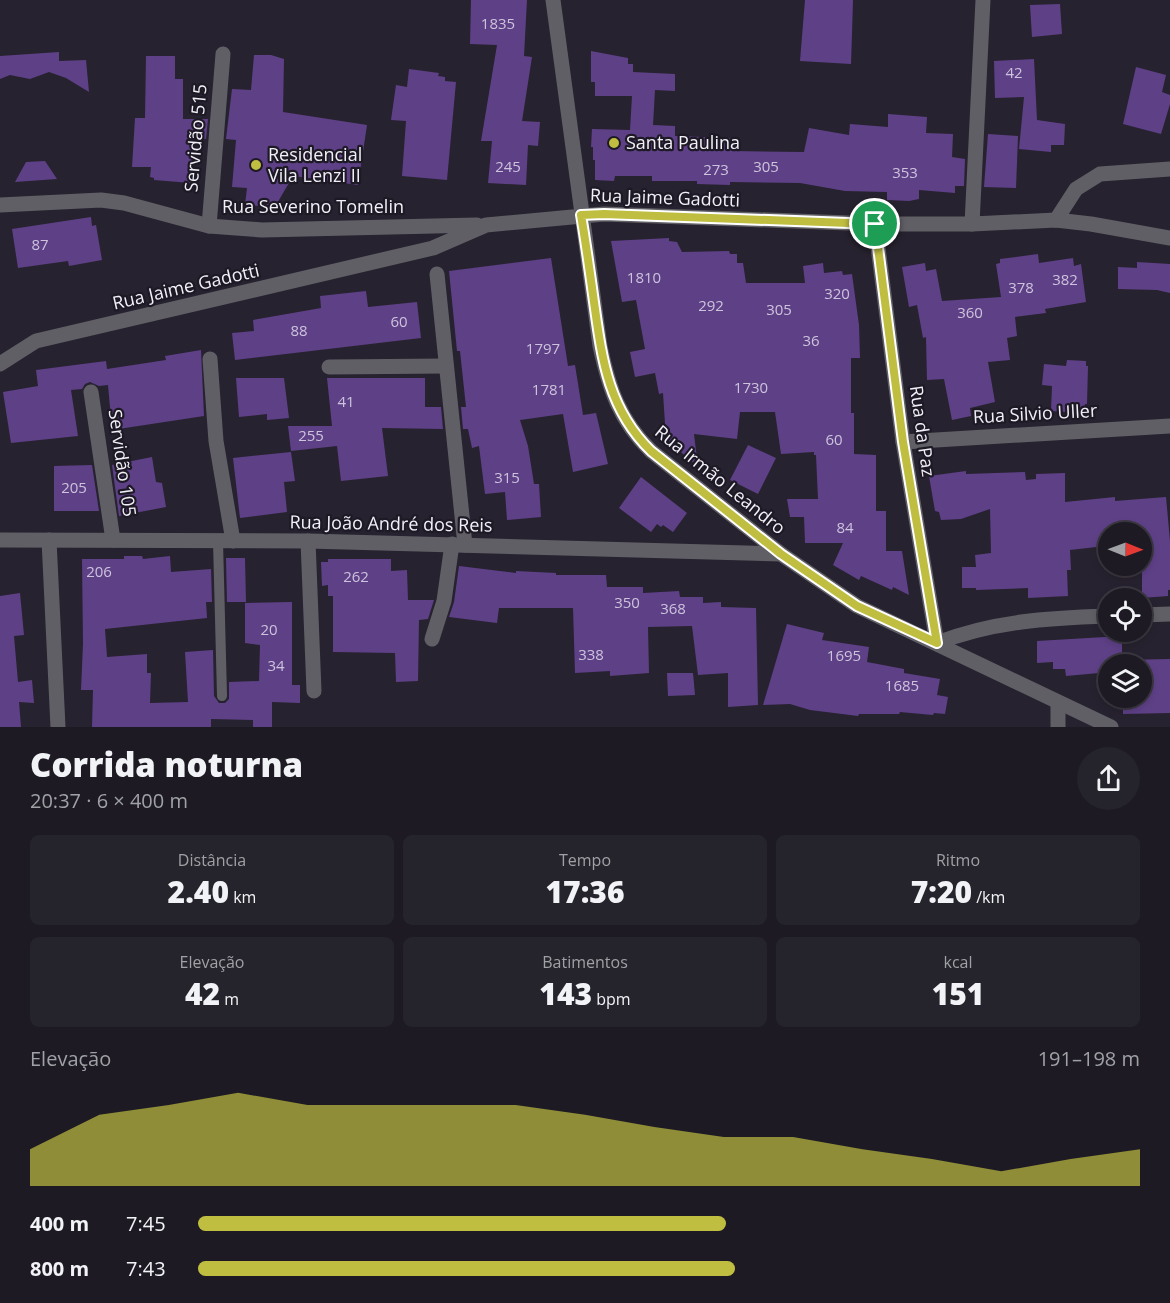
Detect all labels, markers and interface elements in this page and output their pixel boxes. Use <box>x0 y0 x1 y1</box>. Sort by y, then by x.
house number: 1835 <box>481 13 515 33</box>
house number: 42 <box>1005 62 1023 82</box>
street label: Servidão 515 <box>178 83 212 193</box>
place label: Santa Paulina <box>626 130 740 154</box>
marker: Santa Paulina <box>607 136 621 150</box>
place label: Residencial Vila Lenzi II <box>268 142 362 187</box>
house number: 245 <box>495 156 521 176</box>
house number: 305 <box>753 156 779 176</box>
marker: Residencial Vila Lenzi II <box>249 158 263 172</box>
house number: 273 <box>703 159 729 179</box>
house number: 353 <box>892 162 918 182</box>
street label: Rua Jaime Gadotti <box>590 182 740 212</box>
street label: Rua Severino Tomelin <box>222 194 404 218</box>
pin <box>849 198 900 249</box>
icon: arrive <box>858 207 891 240</box>
house number: 87 <box>31 234 49 254</box>
street label: Rua Jaime Gadotti <box>110 257 262 315</box>
house number: 1810 <box>627 267 661 287</box>
house number: 382 <box>1052 269 1078 289</box>
house number: 378 <box>1008 277 1034 297</box>
house number: 320 <box>824 283 850 303</box>
house number: 292 <box>698 295 724 315</box>
house number: 305 <box>766 299 792 319</box>
house number: 360 <box>957 302 983 322</box>
house number: 60 <box>390 311 408 331</box>
house number: 88 <box>290 320 308 340</box>
house number: 36 <box>802 330 820 350</box>
house number: 1797 <box>526 338 560 358</box>
house number: 1730 <box>734 377 768 397</box>
house number: 1781 <box>532 379 566 399</box>
street label: Rua da Paz <box>905 384 941 478</box>
house number: 41 <box>337 391 355 411</box>
street label: Rua Silvio Uller <box>972 398 1098 428</box>
street label: Servidão 105 <box>104 408 142 518</box>
street label: Rua Irmão Leandro <box>650 419 791 539</box>
house number: 255 <box>298 425 324 445</box>
house number: 60 <box>825 429 843 449</box>
house number: 315 <box>494 467 520 487</box>
house number: 205 <box>61 477 87 497</box>
street label: Rua João André dos Reis <box>289 509 493 537</box>
house number: 84 <box>836 517 854 537</box>
north arrow <box>1098 522 1152 576</box>
map controls <box>1098 522 1152 708</box>
house number: 206 <box>86 561 112 581</box>
house number: 262 <box>343 566 369 586</box>
button: locate <box>1098 588 1152 642</box>
house number: 350 <box>614 592 640 612</box>
house number: 368 <box>660 598 686 618</box>
house number: 20 <box>260 619 278 639</box>
house number: 338 <box>578 644 604 664</box>
house number: 1695 <box>827 645 861 665</box>
button: layers <box>1098 654 1152 708</box>
house number: 34 <box>267 655 285 675</box>
house number: 1685 <box>885 675 919 695</box>
text: Corrida noturna <box>30 742 303 787</box>
button: share <box>1077 747 1140 810</box>
text: 20:37 · 6 × 400 m <box>30 787 188 814</box>
text: Distância <box>178 849 246 871</box>
text: Tempo <box>559 849 611 871</box>
text: Ritmo <box>936 849 980 871</box>
text: 2.40 <box>168 871 229 912</box>
text: 17:36 <box>546 871 624 912</box>
text: 7:20 <box>911 871 972 912</box>
text: km <box>229 886 256 908</box>
text: /km <box>972 886 1005 908</box>
text: Elevação <box>180 951 244 973</box>
text: Batimentos <box>542 951 628 973</box>
text: kcal <box>944 951 973 973</box>
text: 42 <box>185 973 220 1014</box>
text: 143 <box>539 973 592 1014</box>
text: 151 <box>932 973 984 1014</box>
text: m <box>220 988 239 1010</box>
text: bpm <box>592 988 631 1010</box>
text: Elevação <box>30 1045 111 1072</box>
text: 191–198 m <box>1038 1045 1140 1072</box>
text: 400 m <box>30 1210 89 1237</box>
text: 7:45 <box>126 1210 166 1237</box>
text: 800 m <box>30 1255 89 1282</box>
text: 7:43 <box>126 1255 166 1282</box>

